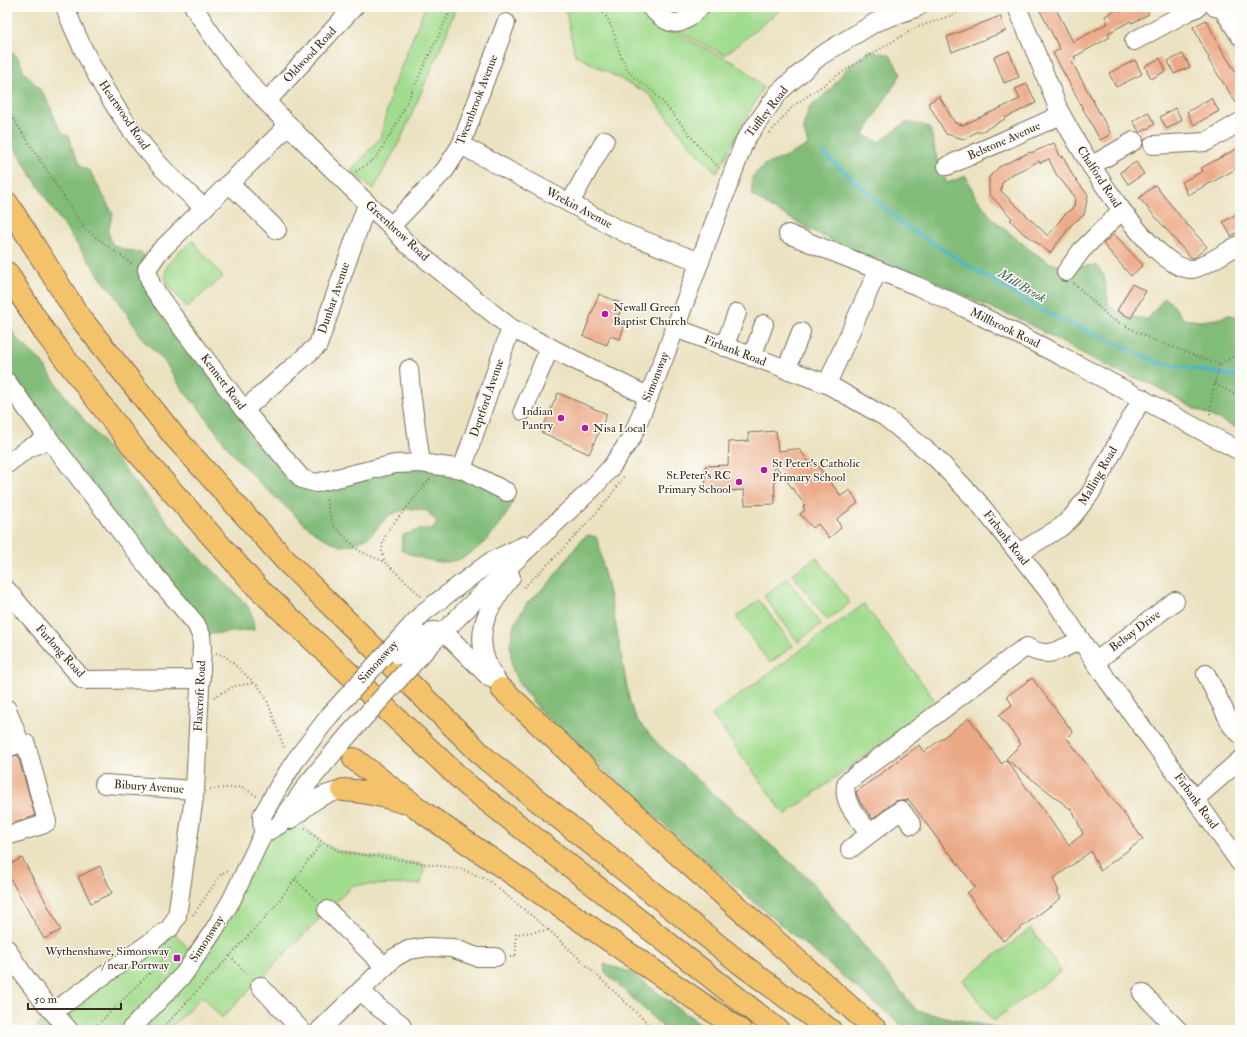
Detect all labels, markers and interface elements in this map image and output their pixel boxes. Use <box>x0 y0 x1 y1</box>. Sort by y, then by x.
street label: Oldwood Road <box>280 24 340 86</box>
street label: Tweenbrook Avenue <box>453 53 501 147</box>
street label: Heartwood Road <box>95 77 153 153</box>
street label: Tuffley Road <box>742 83 792 141</box>
street label: Belstone Avenue <box>965 118 1043 164</box>
street label: Chalford Road <box>1073 143 1125 211</box>
street label: Wrekin Avenue <box>542 184 615 232</box>
street label: Greenbrow Road <box>362 198 432 264</box>
street label: Dunbar Avenue <box>315 260 353 336</box>
water label: Mill Brook <box>994 265 1049 307</box>
place label: Newall Green Baptist Church <box>613 300 687 329</box>
street label: Millbrook Road <box>968 305 1043 351</box>
marker: Newall Green Baptist Church <box>600 309 610 319</box>
street label: Firbank Road <box>702 332 768 370</box>
street label: Simonsway <box>639 349 673 404</box>
street label: Kennett Road <box>197 351 249 413</box>
street label: Deptford Avenue <box>467 357 507 439</box>
place label: Indian Pantry <box>522 404 554 433</box>
marker: Indian Pantry <box>556 413 566 423</box>
place label: Nisa Local <box>593 421 646 436</box>
marker: Nisa Local <box>580 423 590 433</box>
street label: Malling Road <box>1075 444 1121 508</box>
place label: St Peter's Catholic Primary School <box>772 456 861 485</box>
marker: St Peter's Catholic Primary School <box>759 465 769 475</box>
place label: St.Peter's RC Primary School <box>658 468 731 497</box>
marker: St.Peter's RC Primary School <box>734 477 744 487</box>
street label: Firbank Road <box>980 508 1032 568</box>
street label: Belsay Drive <box>1106 607 1164 655</box>
street label: Furlong Road <box>32 621 88 681</box>
street label: Simonsway <box>355 637 402 687</box>
street label: Flaxcroft Road <box>191 660 209 732</box>
street label: Firbank Road <box>1171 770 1221 832</box>
street label: Bibury Avenue <box>114 777 184 797</box>
street label: Simonsway <box>186 912 228 965</box>
place label: Wythenshawe, Simonsway / near Portway <box>44 944 170 973</box>
marker: Wythenshawe, Simonsway / near Portway <box>172 953 182 963</box>
scale bar <box>28 985 121 1011</box>
text: 50 m <box>34 992 58 1007</box>

